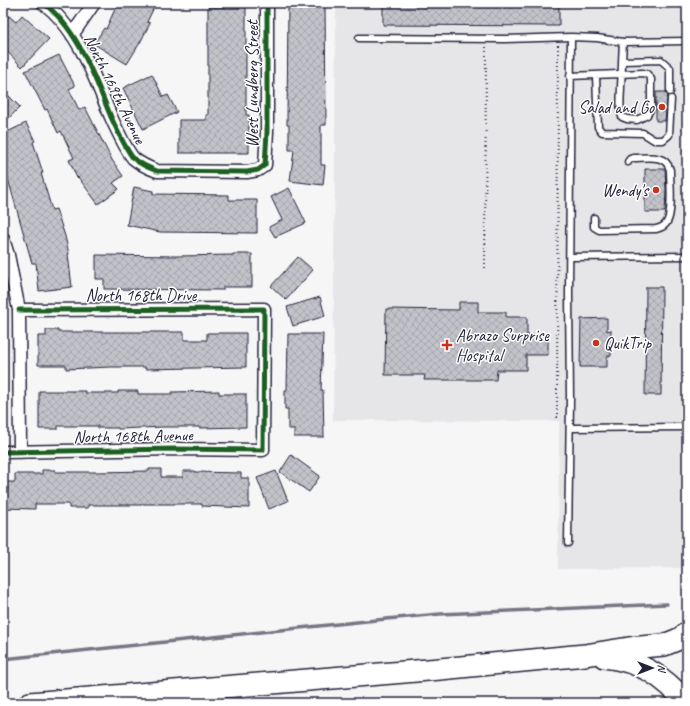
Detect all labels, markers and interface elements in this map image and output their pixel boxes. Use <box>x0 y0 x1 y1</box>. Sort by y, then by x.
street label: West Lundberg Street <box>242 18 263 148</box>
street label: North 169th Avenue <box>79 31 151 149</box>
place label: Salad and Go <box>578 97 655 118</box>
marker: Salad and Go <box>657 102 667 112</box>
place label: Wendy's <box>602 180 650 201</box>
marker: Wendy's <box>651 185 661 195</box>
street label: North 168th Drive <box>86 285 198 306</box>
place label: Abrazo Surprise Hospital <box>456 325 550 366</box>
place label: QuikTrip <box>604 333 652 354</box>
marker: QuikTrip <box>591 338 601 348</box>
marker: Abrazo Surprise Hospital <box>441 339 453 351</box>
street label: North 168th Avenue <box>73 424 194 448</box>
north arrow <box>632 648 672 688</box>
text: N <box>655 665 669 674</box>

